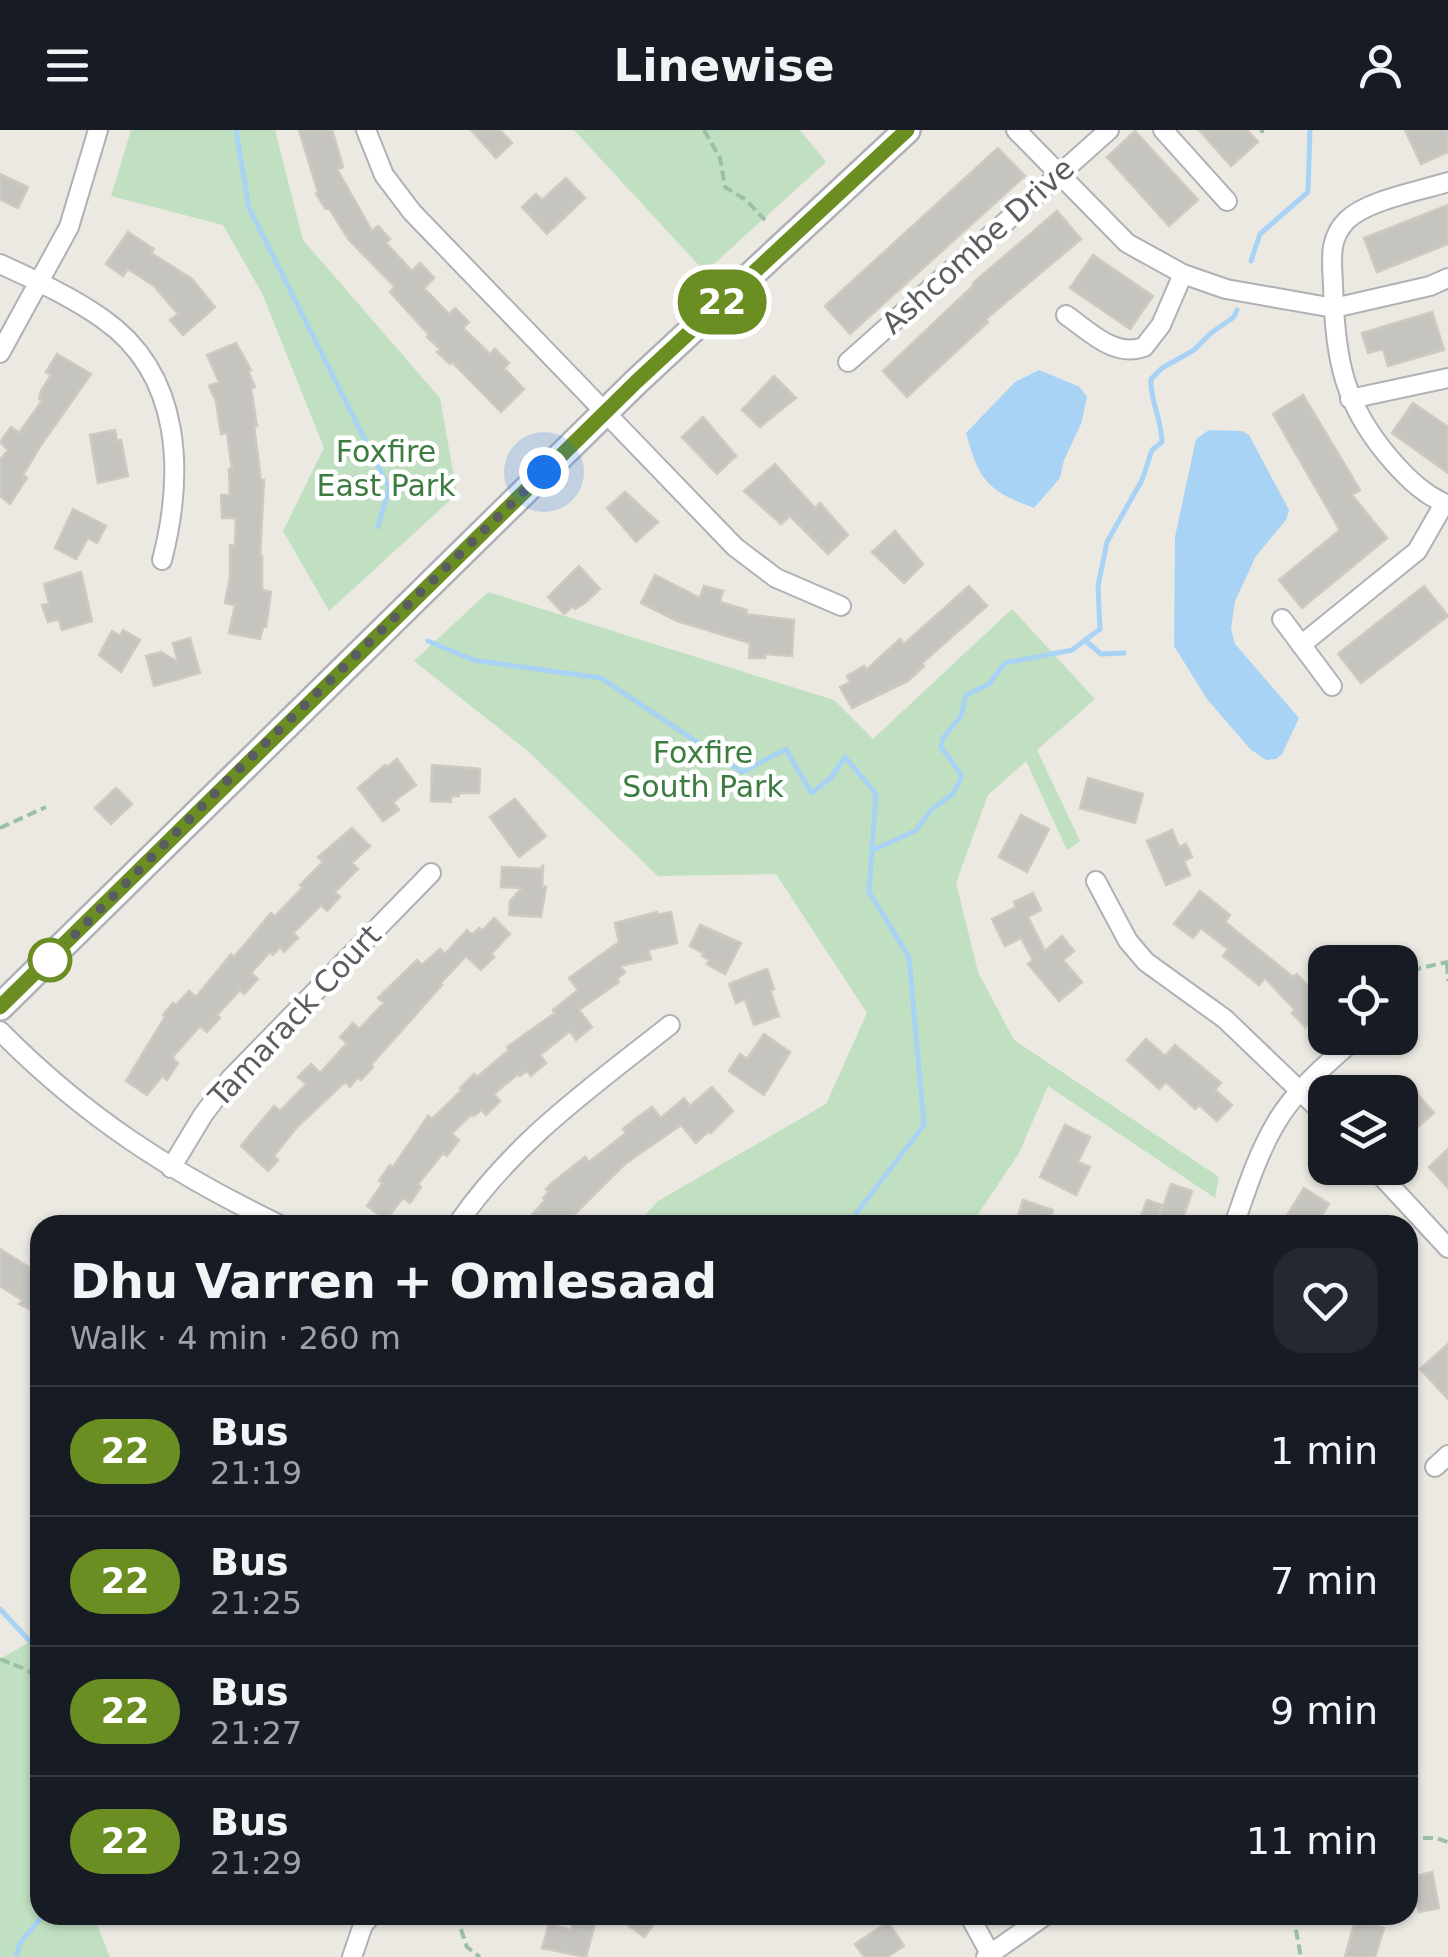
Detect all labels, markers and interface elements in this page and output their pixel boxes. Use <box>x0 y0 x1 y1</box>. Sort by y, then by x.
icon: menu <box>40 38 95 93</box>
icon: person <box>1353 38 1408 93</box>
text: Linewise <box>614 39 834 92</box>
street label: Ashcombe Drive <box>874 150 1081 341</box>
line badge: 22 <box>677 270 767 334</box>
text: 22 <box>698 282 746 322</box>
park label: Foxfire East Park <box>316 434 456 503</box>
your location <box>519 447 569 497</box>
park label: Foxfire South Park <box>622 735 784 804</box>
street label: Tamarack Court <box>201 917 388 1115</box>
unlabelled marker <box>29 939 71 981</box>
map controls <box>1308 945 1418 1185</box>
button: locate <box>1308 945 1418 1055</box>
button: layers <box>1308 1075 1418 1185</box>
button: heart <box>1273 1248 1378 1353</box>
text: Dhu Varren + Omlesaad <box>70 1253 717 1309</box>
text: Walk · 4 min · 260 m <box>70 1319 401 1357</box>
text: Bus <box>210 1410 289 1454</box>
text: 1 min <box>1270 1429 1378 1473</box>
text: 22 <box>101 1431 149 1471</box>
text: 21:19 <box>210 1454 302 1492</box>
text: Bus <box>210 1540 289 1584</box>
text: 7 min <box>1270 1559 1378 1603</box>
text: 22 <box>101 1561 149 1601</box>
text: 21:25 <box>210 1584 302 1622</box>
text: Bus <box>210 1670 289 1714</box>
text: 9 min <box>1270 1689 1378 1733</box>
text: 22 <box>101 1691 149 1731</box>
text: 21:27 <box>210 1714 302 1752</box>
text: Bus <box>210 1800 289 1844</box>
text: 11 min <box>1246 1819 1378 1863</box>
text: 22 <box>101 1821 149 1861</box>
text: 21:29 <box>210 1844 302 1882</box>

